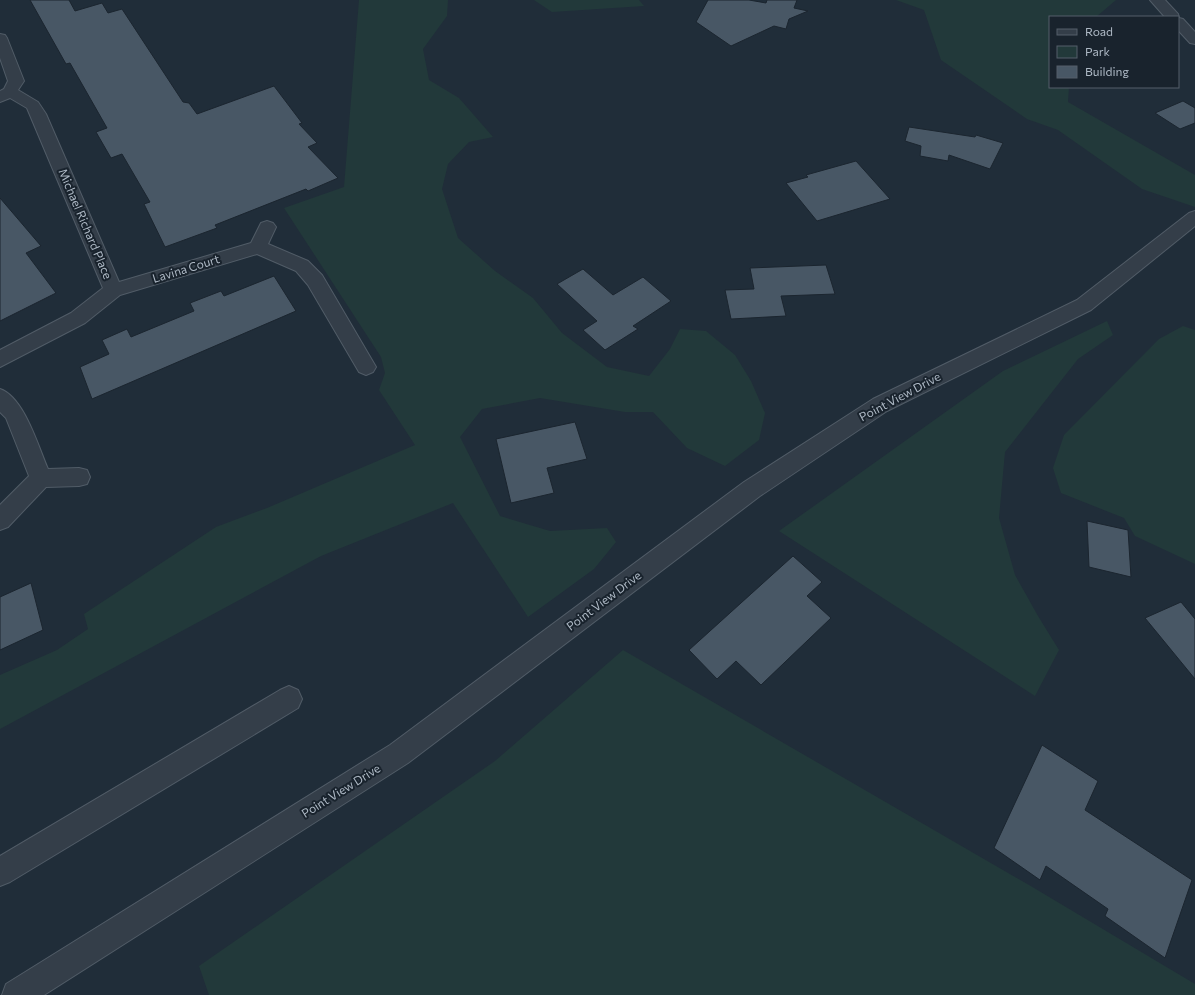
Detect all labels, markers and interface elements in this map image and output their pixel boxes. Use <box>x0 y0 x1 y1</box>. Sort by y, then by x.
legend <box>1049 16 1179 88</box>
text: Road <box>1085 24 1113 38</box>
text: Park <box>1085 44 1111 58</box>
text: Building <box>1085 64 1129 78</box>
street label: Michael Richard Place <box>56 166 116 281</box>
street label: Lavina Court <box>150 251 221 285</box>
street label: Point View Drive <box>856 369 943 423</box>
street label: Point View Drive <box>563 568 644 633</box>
street label: Point View Drive <box>299 760 382 820</box>

